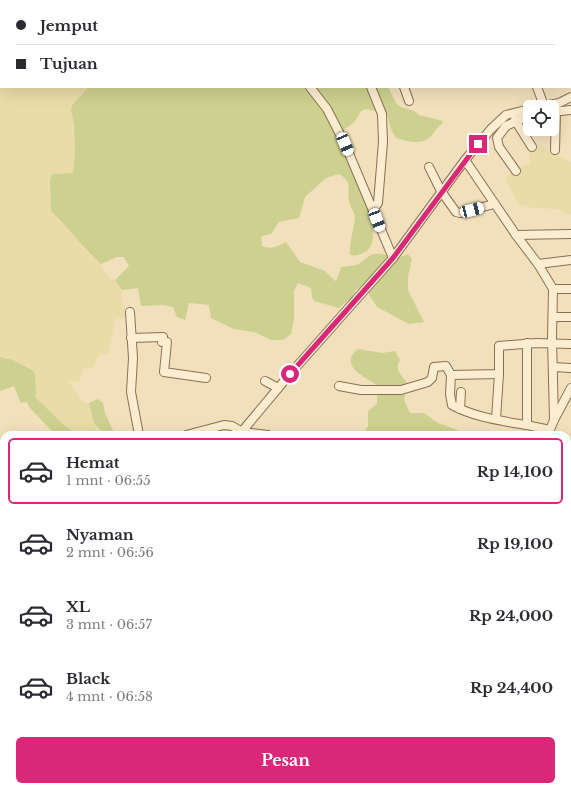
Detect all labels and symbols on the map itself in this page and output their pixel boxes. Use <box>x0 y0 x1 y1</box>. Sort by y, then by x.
car <box>335 131 355 157</box>
route end <box>469 135 487 153</box>
car <box>459 201 485 219</box>
car <box>367 207 387 233</box>
route start <box>281 365 299 383</box>

